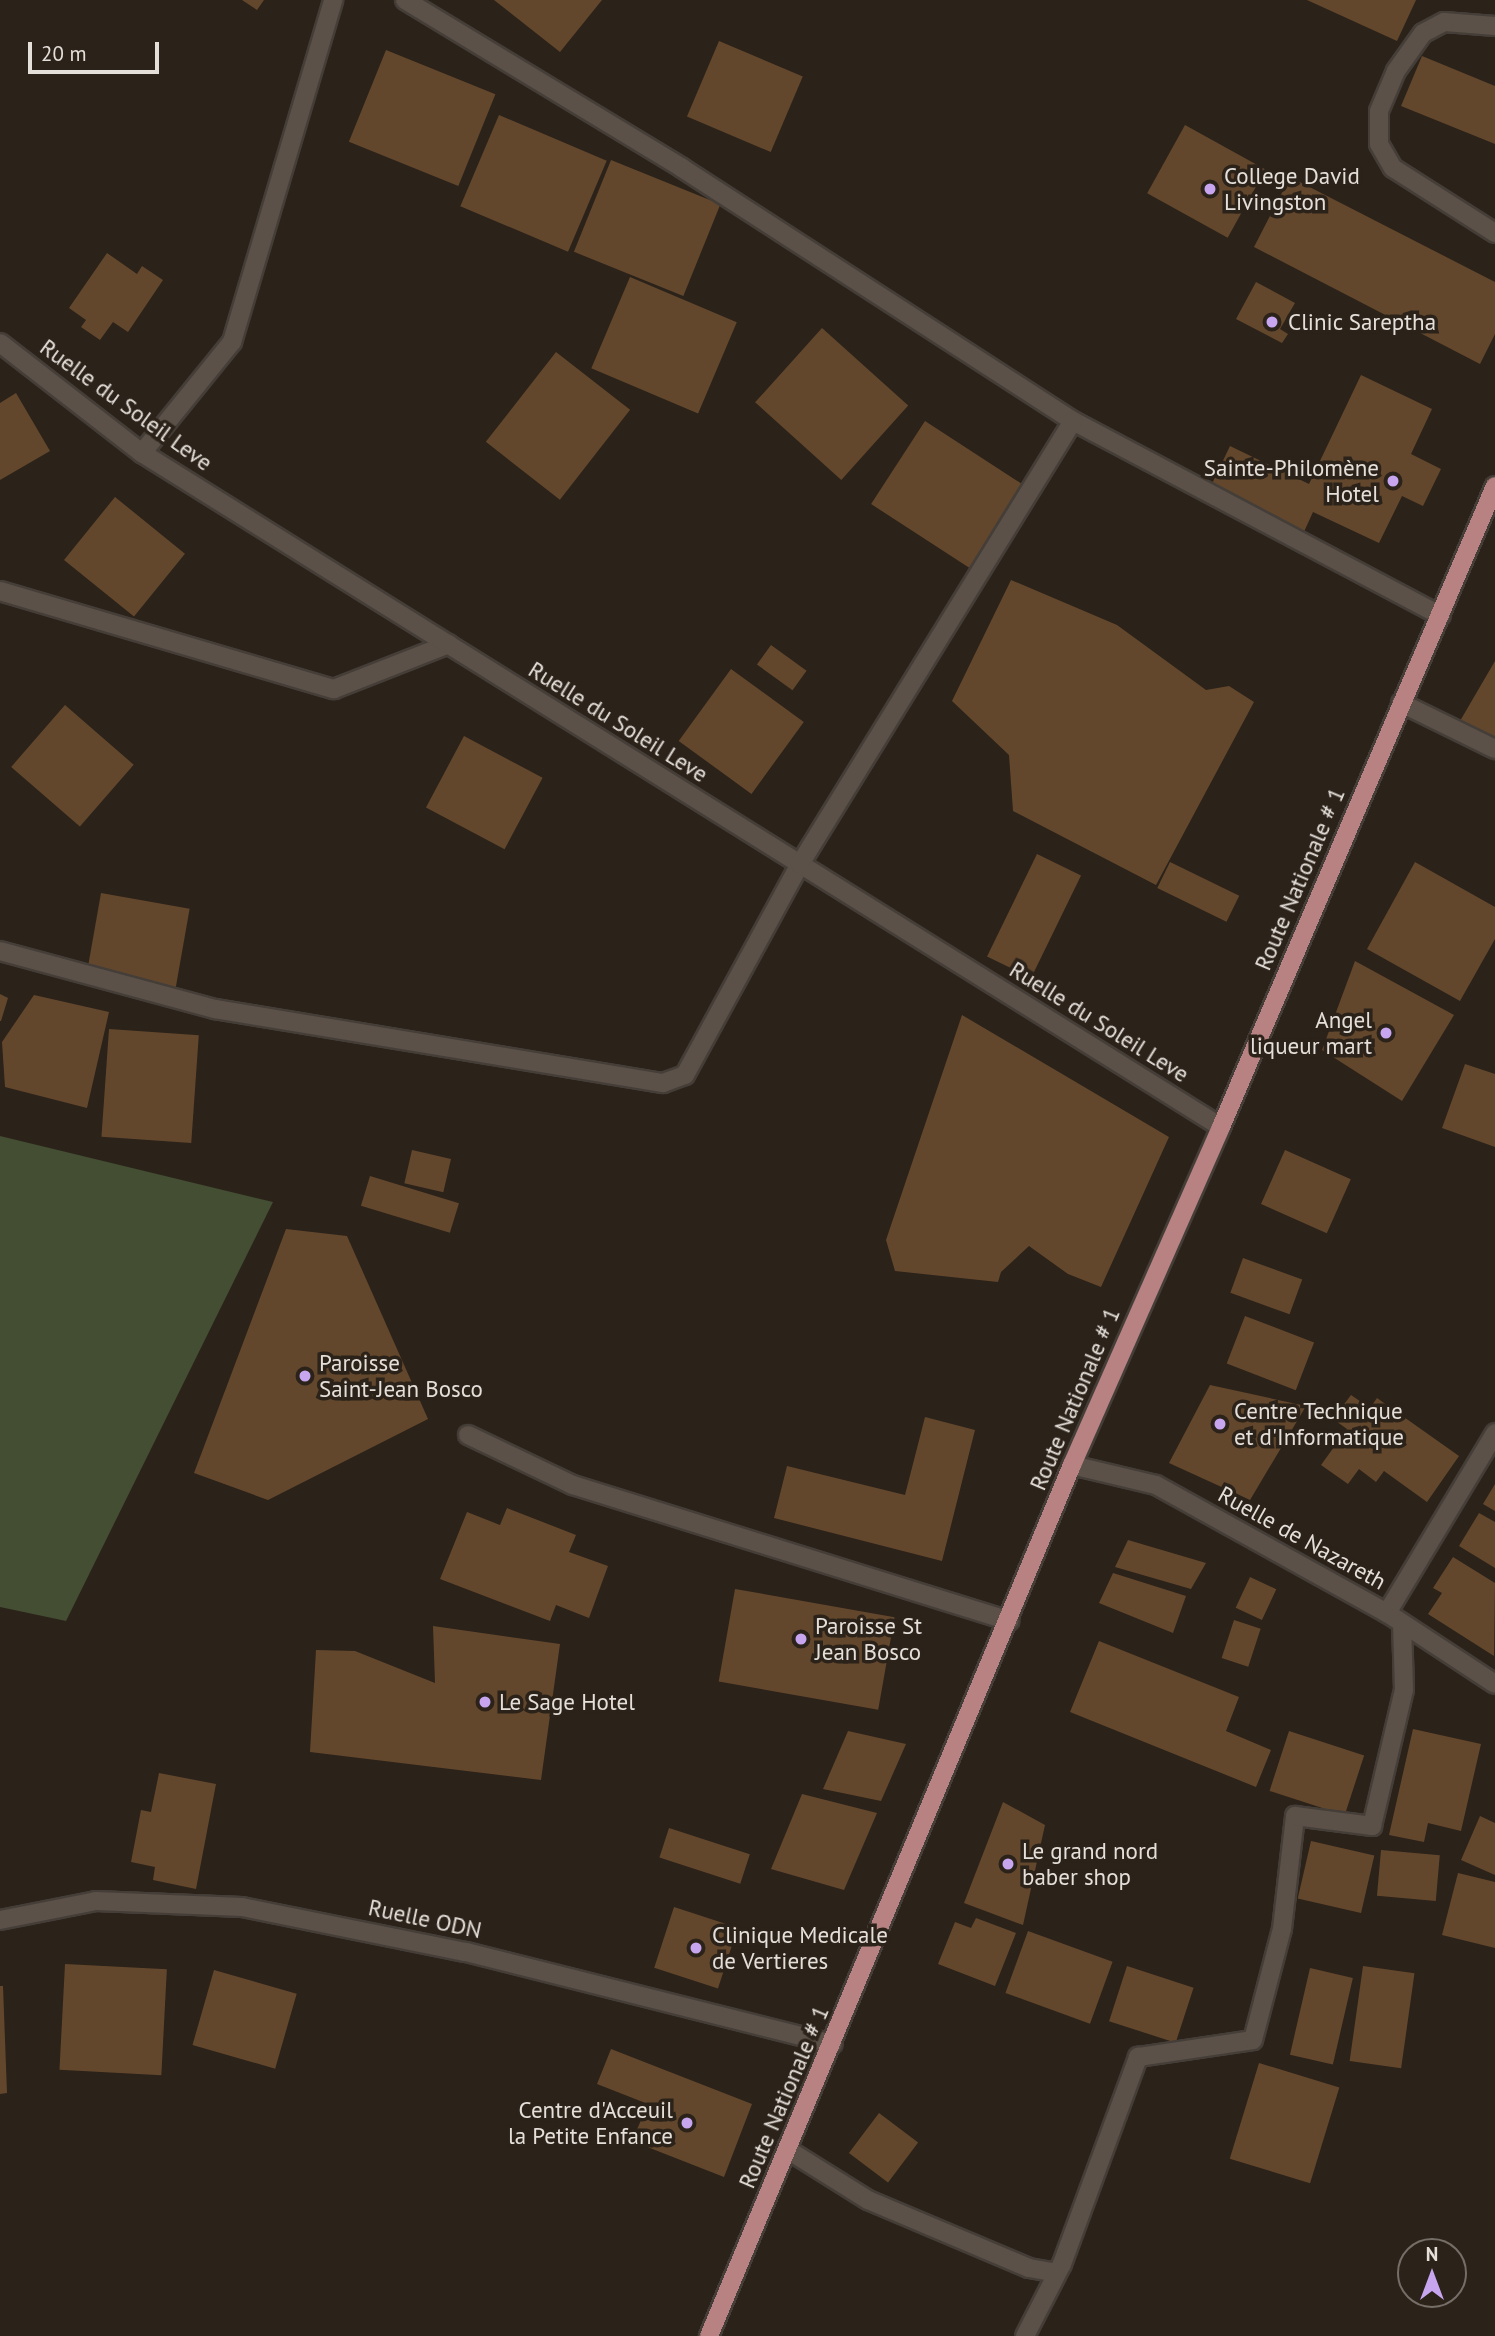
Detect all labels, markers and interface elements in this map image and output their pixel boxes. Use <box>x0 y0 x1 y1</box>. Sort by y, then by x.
scale bar <box>32 28 163 72</box>
text: 20 m <box>41 40 87 67</box>
place label: College David Livingston <box>1224 162 1360 216</box>
marker: College David Livingston <box>1202 181 1218 197</box>
place label: Clinic Sareptha <box>1288 308 1437 336</box>
marker: Clinic Sareptha <box>1262 312 1282 332</box>
street label: Ruelle du Soleil Leve <box>35 333 217 477</box>
place label: Sainte-Philomène Hotel <box>1204 454 1379 508</box>
marker: Sainte-Philomène Hotel <box>1385 473 1401 489</box>
street label: Ruelle du Soleil Leve <box>523 656 713 788</box>
street label: Route Nationale # 1 <box>1249 784 1351 974</box>
street label: Ruelle du Soleil Leve <box>1004 956 1194 1088</box>
place label: Angel liqueur mart <box>1250 1006 1372 1060</box>
marker: Angel liqueur mart <box>1378 1025 1394 1041</box>
street label: Route Nationale # 1 <box>1024 1304 1126 1494</box>
place label: Paroisse Saint-Jean Bosco <box>319 1349 483 1403</box>
marker: Paroisse Saint-Jean Bosco <box>297 1368 313 1384</box>
place label: Centre Technique et d'Informatique <box>1234 1397 1404 1451</box>
marker: Centre Technique et d'Informatique <box>1212 1416 1228 1432</box>
street label: Ruelle de Nazareth <box>1213 1480 1391 1596</box>
place label: Paroisse St Jean Bosco <box>815 1612 922 1666</box>
marker: Paroisse St Jean Bosco <box>793 1631 809 1647</box>
place label: Le Sage Hotel <box>499 1688 635 1716</box>
marker: Le Sage Hotel <box>477 1694 493 1710</box>
place label: Le grand nord baber shop <box>1022 1837 1158 1891</box>
marker: Le grand nord baber shop <box>1000 1856 1016 1872</box>
street label: Ruelle ODN <box>366 1894 484 1944</box>
place label: Clinique Medicale de Vertieres <box>712 1921 888 1975</box>
marker: Clinique Medicale de Vertieres <box>686 1938 706 1958</box>
street label: Route Nationale # 1 <box>733 2002 835 2192</box>
place label: Centre d'Acceuil la Petite Enfance <box>508 2096 673 2150</box>
marker: Centre d'Acceuil la Petite Enfance <box>679 2115 695 2131</box>
north arrow <box>1397 2238 1467 2308</box>
text: N <box>1426 2242 1438 2266</box>

